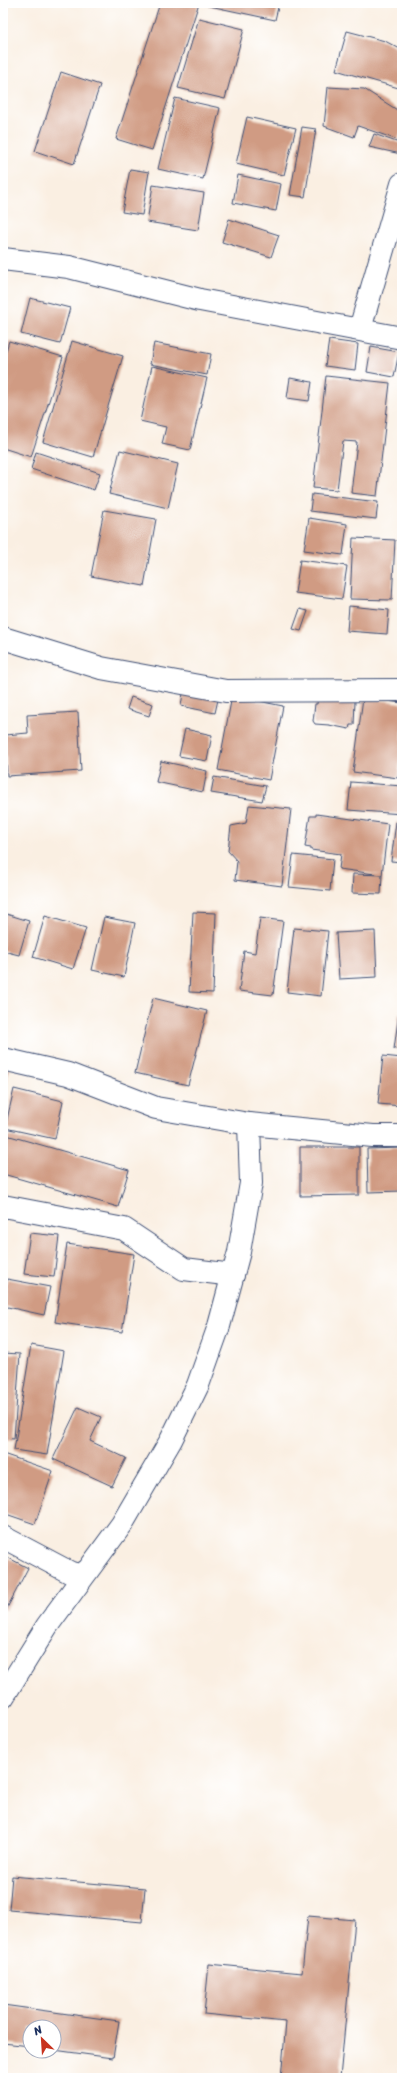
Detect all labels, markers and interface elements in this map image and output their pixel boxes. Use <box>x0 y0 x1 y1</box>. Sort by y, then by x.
north arrow <box>22 2019 62 2059</box>
text: N <box>30 2020 46 2041</box>

